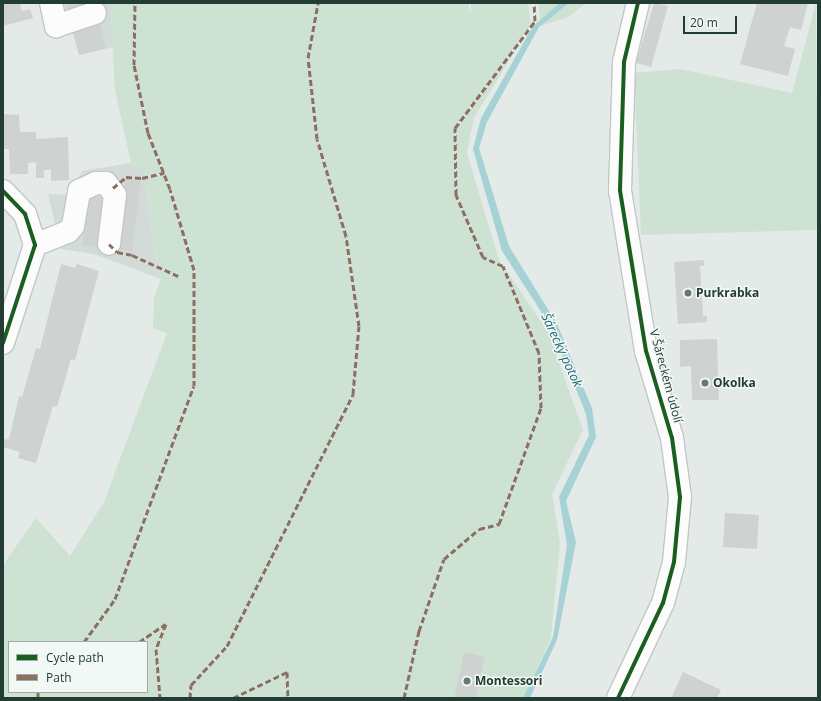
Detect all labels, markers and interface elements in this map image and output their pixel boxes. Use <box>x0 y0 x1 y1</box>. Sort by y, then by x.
scale bar <box>685 8 739 34</box>
text: 20 m <box>690 14 718 31</box>
place label: Purkrabka <box>696 286 759 300</box>
marker: Purkrabka <box>683 288 693 298</box>
water label: Šárecký potok <box>538 310 586 390</box>
street label: V Šáreckém údolí <box>647 328 685 424</box>
place label: Okolka <box>713 376 756 390</box>
marker: Okolka <box>700 378 710 388</box>
legend <box>8 641 148 693</box>
text: Cycle path <box>46 649 104 666</box>
text: Path <box>46 669 72 686</box>
place label: Montessori <box>475 674 542 688</box>
marker: Montessori <box>462 676 472 686</box>

